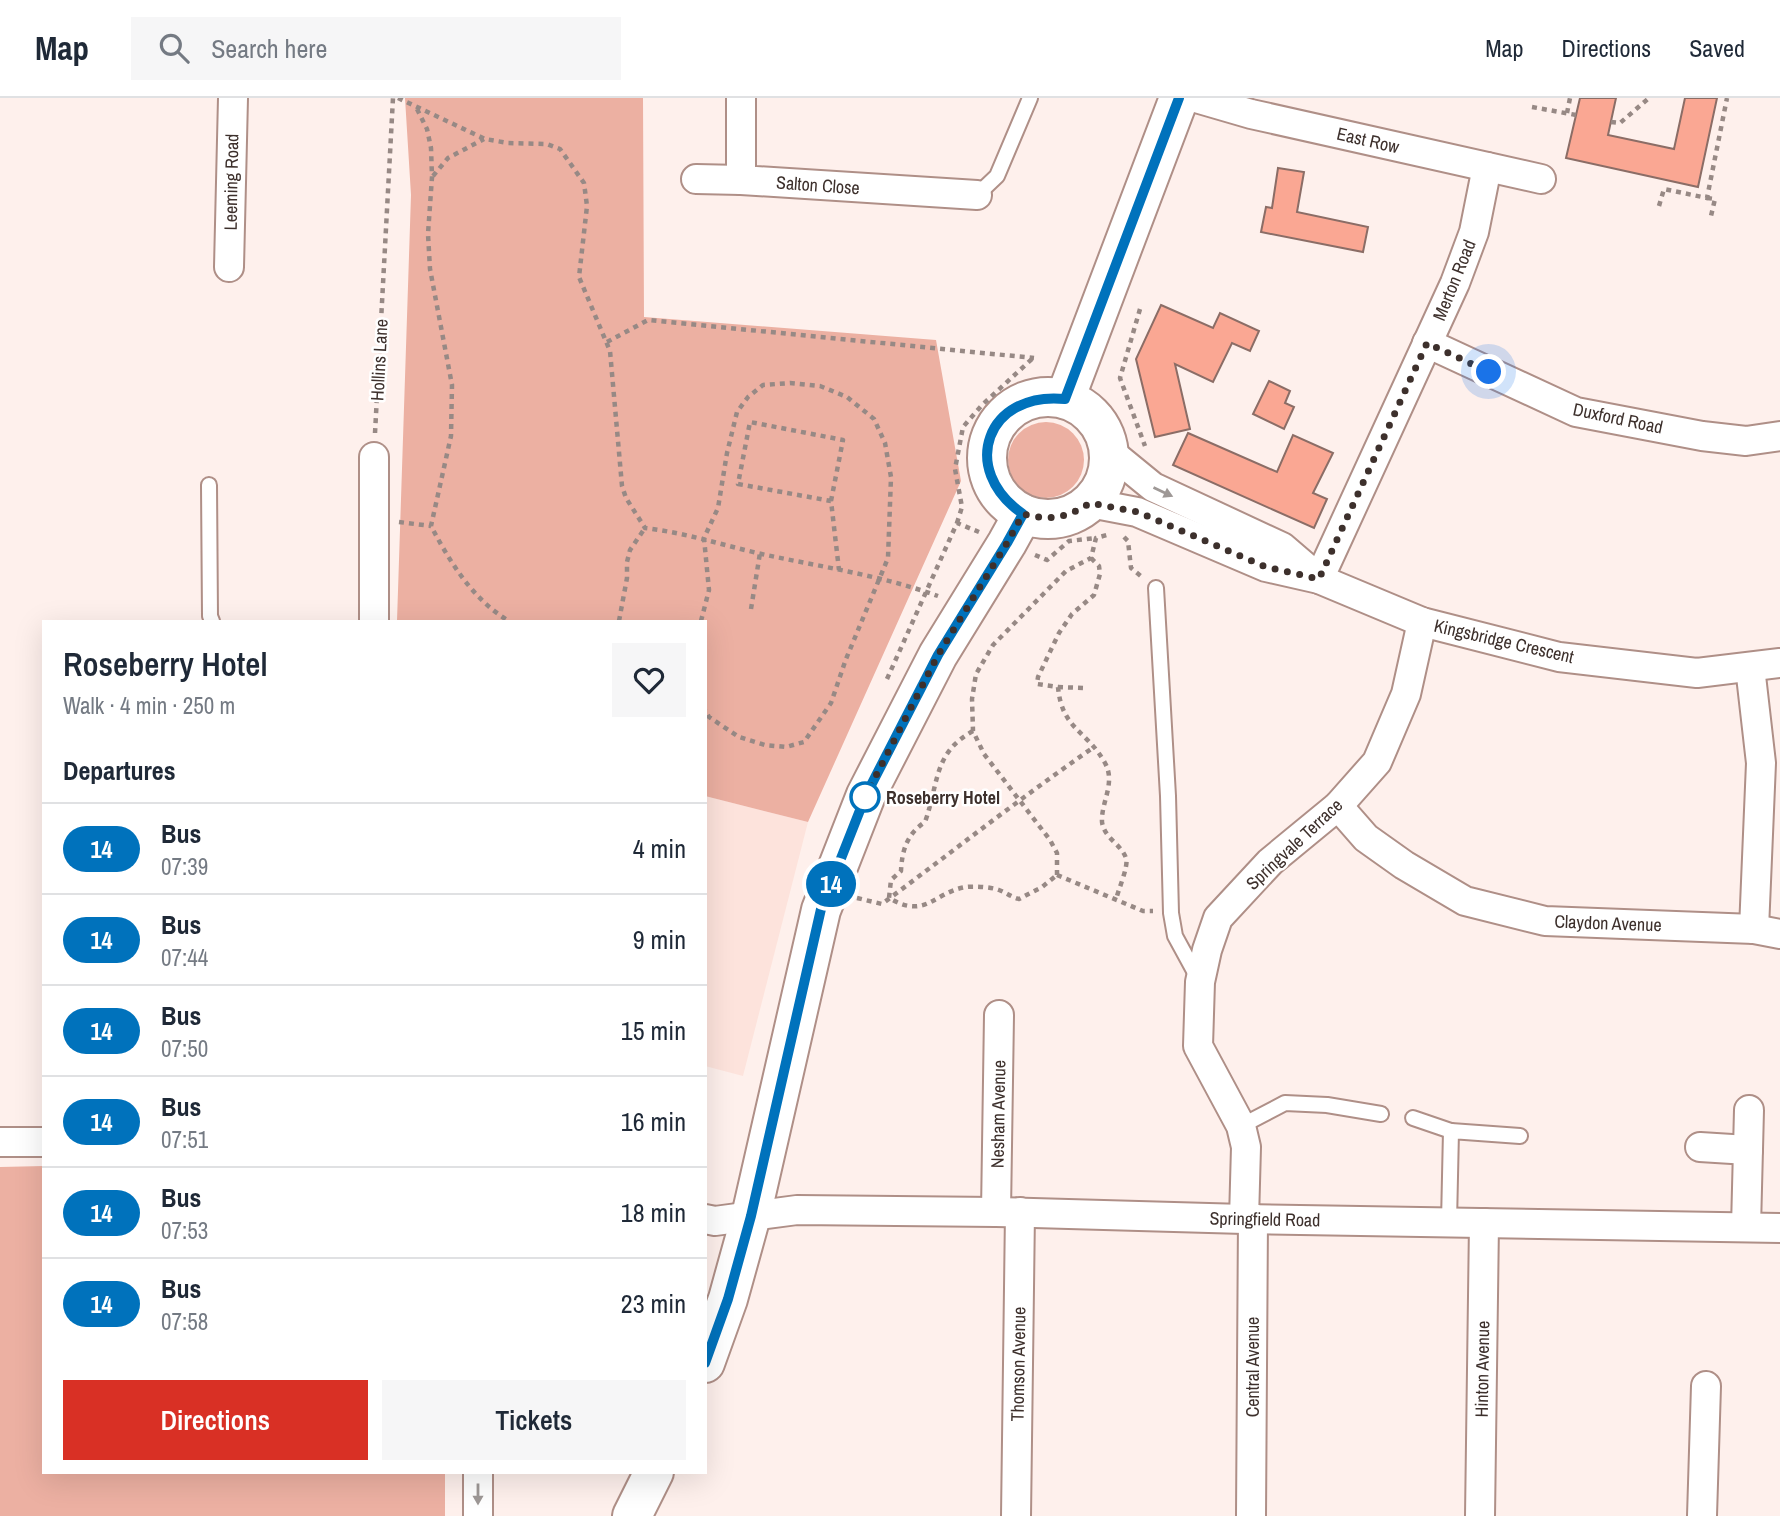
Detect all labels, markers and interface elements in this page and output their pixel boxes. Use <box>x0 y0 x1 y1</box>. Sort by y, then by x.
search box <box>131 17 621 80</box>
text: Map <box>35 26 89 70</box>
icon: search <box>155 29 193 67</box>
text: Search here <box>211 31 327 66</box>
text: Map <box>1485 32 1523 64</box>
text: Directions <box>1561 32 1651 64</box>
text: Saved <box>1689 32 1745 64</box>
street label: East Row <box>1334 121 1402 159</box>
street label: Leeming Road <box>218 133 244 231</box>
street label: Salton Close <box>775 170 861 200</box>
street label: Merton Road <box>1426 236 1482 324</box>
street label: Hollins Lane <box>364 318 394 402</box>
your location <box>1471 354 1506 389</box>
street label: Duxford Road <box>1571 396 1665 440</box>
one-way arrow <box>1153 486 1173 498</box>
street label: Kingsbridge Crescent <box>1432 613 1576 669</box>
text: Roseberry Hotel <box>63 642 267 686</box>
button: heart <box>612 643 686 717</box>
text: Walk · 4 min · 250 m <box>63 690 235 721</box>
text: Departures <box>63 753 176 788</box>
marker: Roseberry Hotel <box>850 782 880 812</box>
place label: Roseberry Hotel <box>886 785 1000 810</box>
street label: Springvale Terrace <box>1240 793 1348 895</box>
text: Bus <box>161 816 201 851</box>
text: 4 min <box>633 831 686 866</box>
text: 14 <box>91 833 112 865</box>
text: 07:39 <box>161 851 208 882</box>
line badge: 14 <box>800 861 862 907</box>
text: 14 <box>820 868 842 900</box>
text: Bus <box>161 907 201 942</box>
street label: Claydon Avenue <box>1554 909 1662 937</box>
text: 9 min <box>633 922 686 957</box>
text: 14 <box>91 924 112 956</box>
text: 07:44 <box>161 942 208 973</box>
text: Bus <box>161 998 201 1033</box>
text: 15 min <box>621 1013 686 1048</box>
text: 14 <box>91 1015 112 1047</box>
text: 07:50 <box>161 1033 208 1064</box>
street label: Nesham Avenue <box>985 1060 1011 1168</box>
text: Bus <box>161 1089 201 1124</box>
text: 16 min <box>621 1104 686 1139</box>
text: 14 <box>91 1106 112 1138</box>
text: 07:51 <box>161 1124 208 1155</box>
text: Bus <box>161 1180 201 1215</box>
text: 18 min <box>621 1195 686 1230</box>
text: 14 <box>91 1197 112 1229</box>
street label: Springfield Road <box>1209 1206 1321 1232</box>
text: 07:53 <box>161 1215 208 1246</box>
text: Bus <box>161 1271 201 1306</box>
text: 23 min <box>621 1286 686 1321</box>
text: 14 <box>91 1288 112 1320</box>
text: 07:58 <box>161 1306 208 1337</box>
street label: Thomson Avenue <box>1005 1306 1031 1422</box>
street label: Central Avenue <box>1240 1317 1265 1417</box>
street label: Hinton Avenue <box>1469 1320 1495 1418</box>
button: Directions <box>63 1380 368 1460</box>
button: Tickets <box>382 1380 686 1460</box>
one-way arrow <box>472 1483 484 1505</box>

